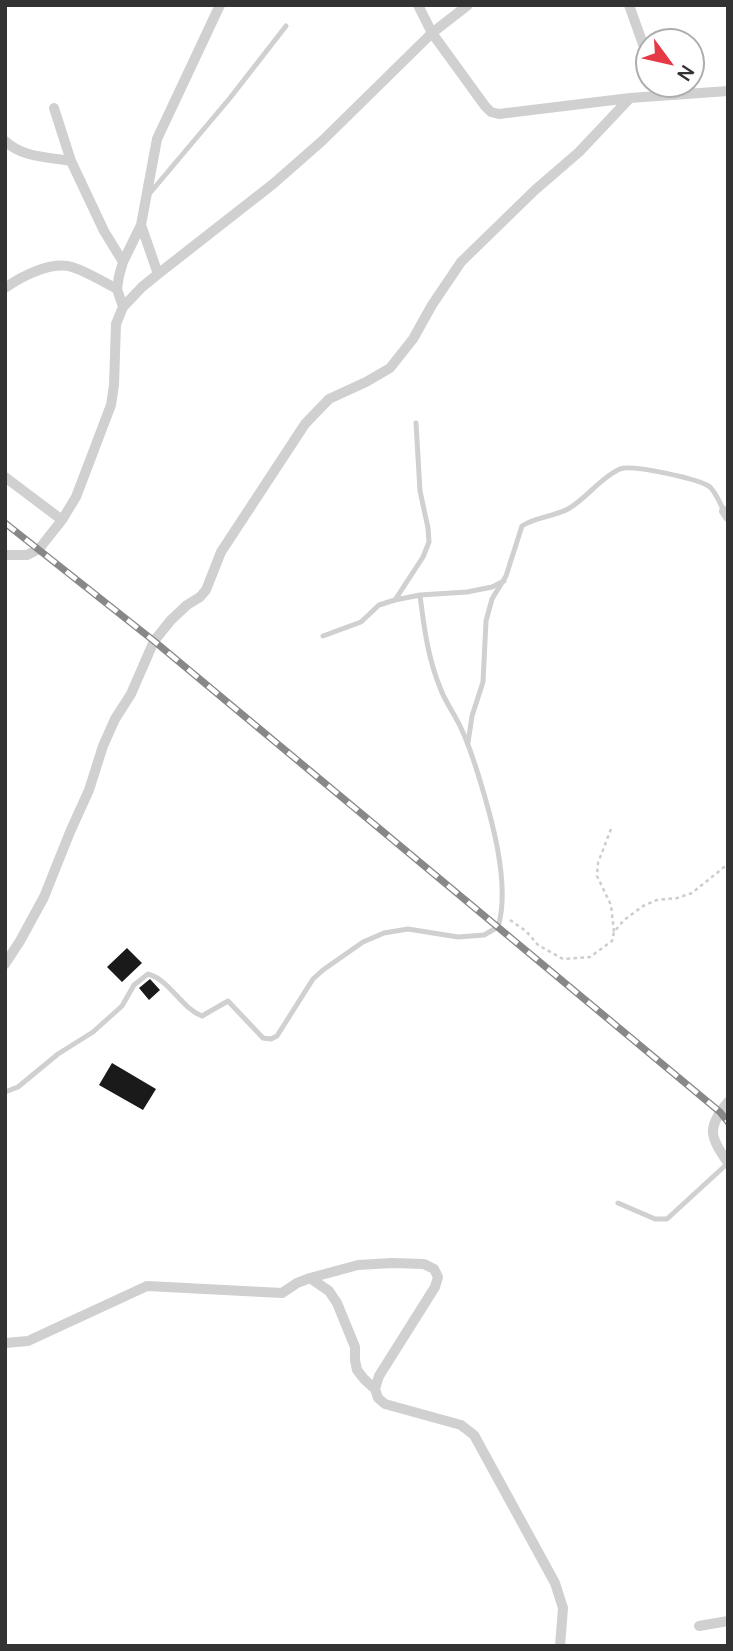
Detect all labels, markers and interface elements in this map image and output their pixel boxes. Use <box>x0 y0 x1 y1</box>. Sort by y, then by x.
north arrow <box>635 28 705 98</box>
text: N <box>671 61 701 86</box>

